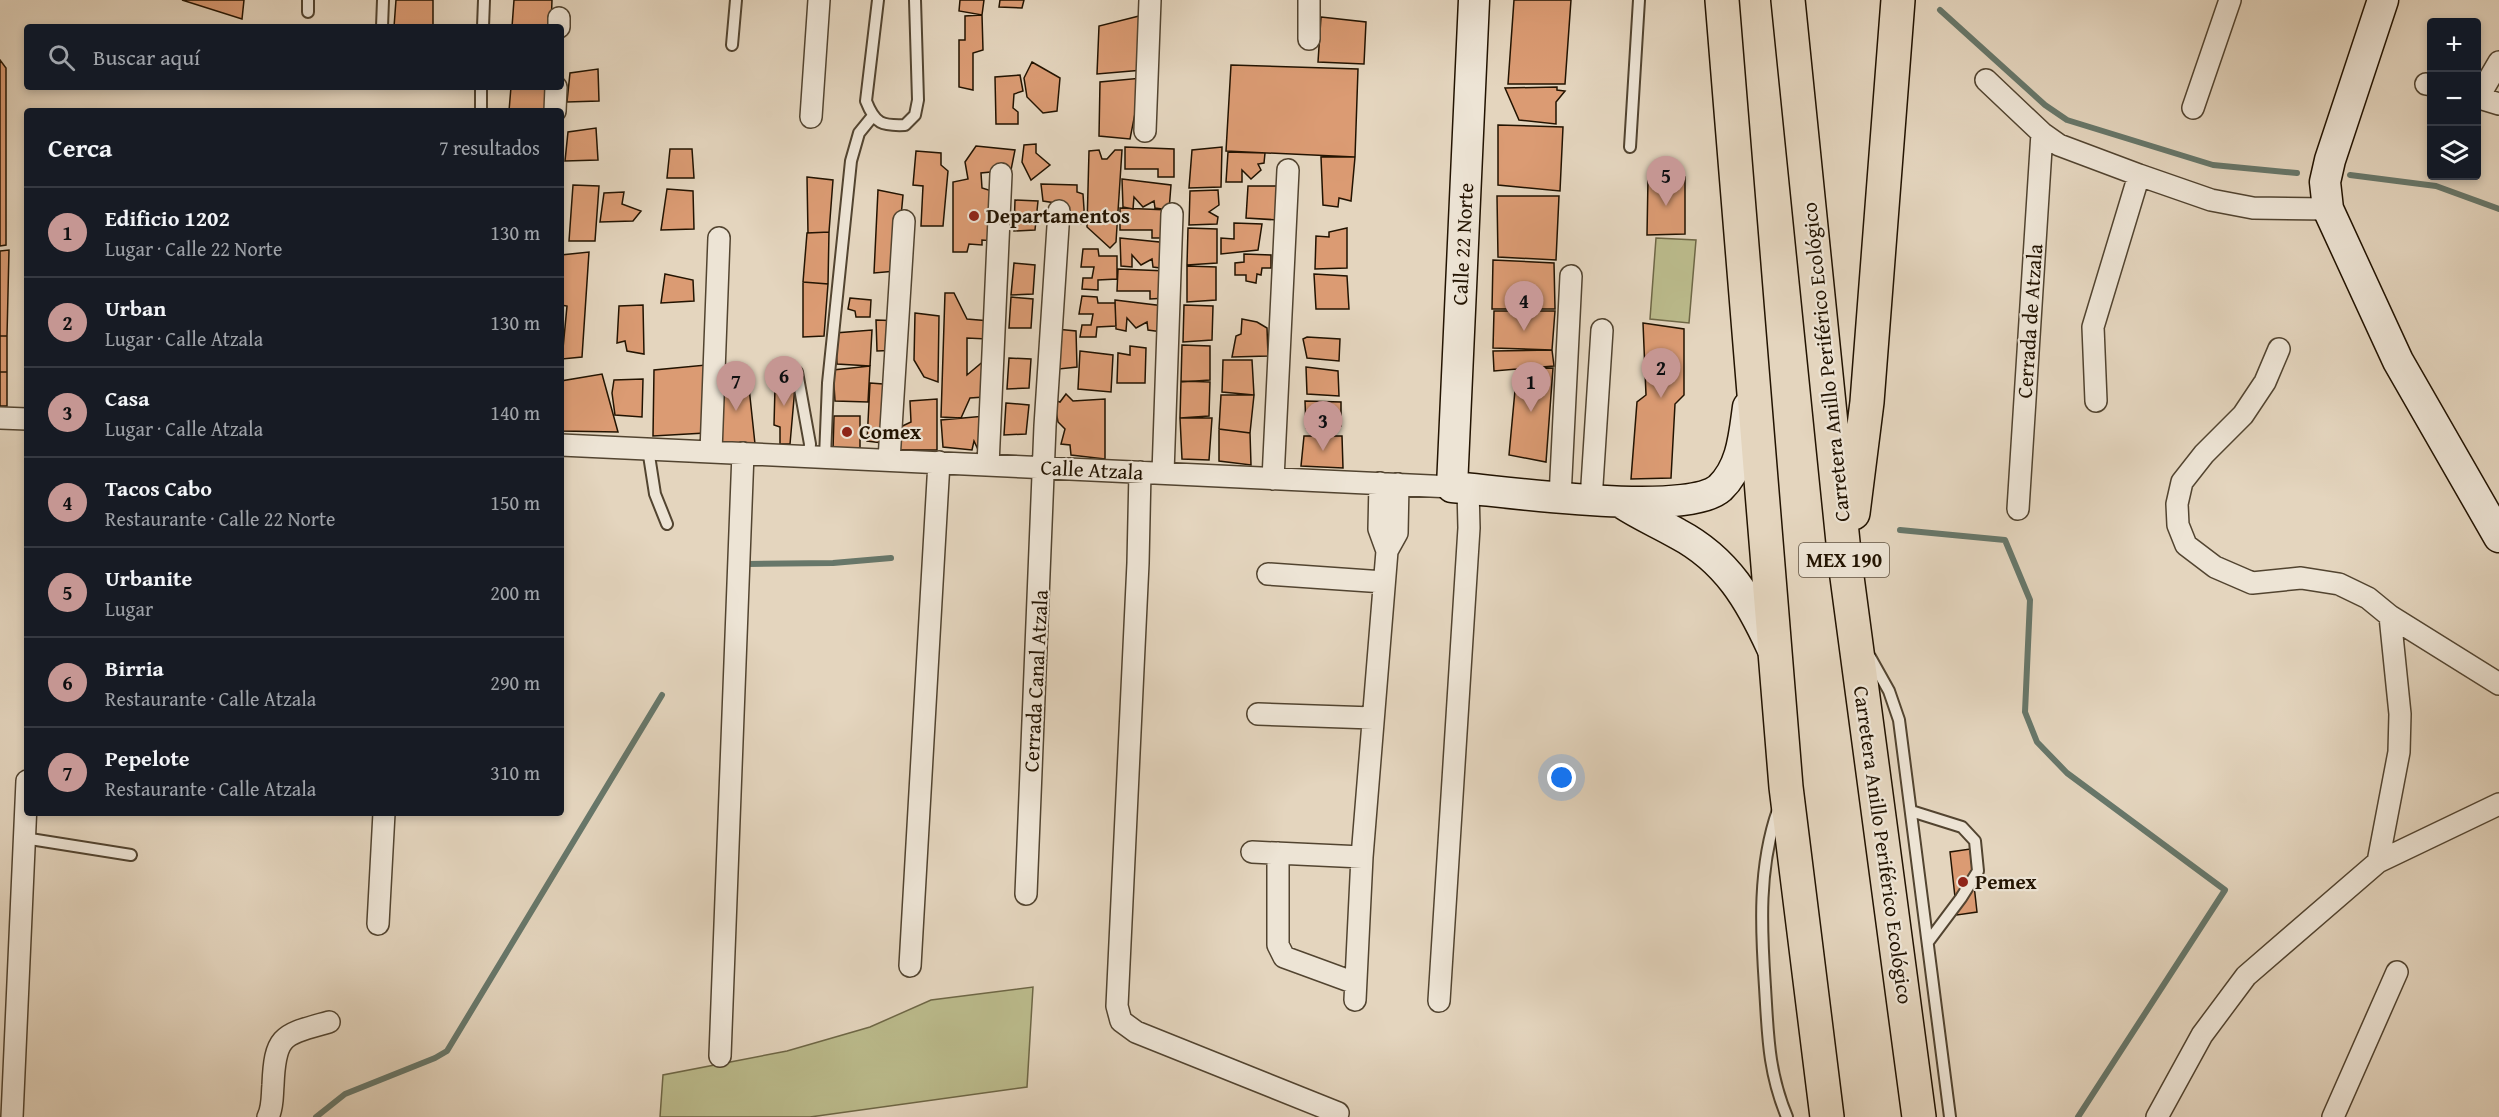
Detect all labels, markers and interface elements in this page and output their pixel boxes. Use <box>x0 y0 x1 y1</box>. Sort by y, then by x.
map controls <box>2427 18 2481 180</box>
button: + <box>2427 18 2481 72</box>
search box <box>24 24 564 90</box>
icon: search <box>45 41 78 74</box>
text: Buscar aquí <box>93 41 200 73</box>
button: − <box>2427 72 2481 126</box>
button: layers <box>2427 126 2481 180</box>
text: Cerca <box>48 128 112 167</box>
text: 7 resultados <box>439 133 540 162</box>
pin: 5 <box>1646 156 1686 206</box>
street label: Calle 22 Norte <box>1444 182 1481 306</box>
place label: Departamentos <box>986 200 1130 231</box>
street label: Carretera Anillo Periférico Ecológico <box>1793 201 1858 523</box>
text: Edificio 1202 <box>105 202 230 234</box>
marker: Departamentos <box>967 209 981 223</box>
text: 1 <box>62 218 73 247</box>
text: 130 m <box>490 218 540 247</box>
text: Lugar · Calle 22 Norte <box>105 234 282 263</box>
street label: Cerrada de Atzala <box>2009 243 2050 399</box>
pin: 4 <box>1504 282 1544 331</box>
text: Urban <box>105 292 166 324</box>
text: 2 <box>62 308 73 337</box>
text: 130 m <box>490 308 540 337</box>
text: Lugar · Calle Atzala <box>105 324 263 353</box>
pin: 2 <box>1642 348 1680 398</box>
pin: 6 <box>764 356 804 406</box>
pin: 7 <box>716 362 756 411</box>
pin: 1 <box>1512 362 1550 412</box>
text: Casa <box>105 382 149 414</box>
text: 3 <box>62 398 73 427</box>
text: 140 m <box>490 398 540 427</box>
pin: 3 <box>1304 402 1342 451</box>
text: Lugar · Calle Atzala <box>105 414 263 443</box>
place label: Comex <box>859 416 921 447</box>
marker: Comex <box>840 425 854 439</box>
street label: Calle Atzala <box>1040 451 1144 488</box>
text: Tacos Cabo <box>105 472 212 504</box>
text: 4 <box>62 488 73 517</box>
text: 150 m <box>490 488 540 517</box>
text: Restaurante · Calle 22 Norte <box>105 504 335 533</box>
road number: MEX 190 <box>1799 543 1889 577</box>
text: Urbanite <box>105 562 192 594</box>
text: 5 <box>62 578 73 607</box>
text: 200 m <box>490 578 540 607</box>
street label: Cerrada Canal Atzala <box>1015 589 1056 773</box>
text: Lugar <box>105 594 153 623</box>
text: Birria <box>105 652 164 684</box>
text: 6 <box>62 668 73 697</box>
text: 290 m <box>490 668 540 697</box>
text: Restaurante · Calle Atzala <box>105 684 316 713</box>
street label: Carretera Anillo Periférico Ecológico <box>1846 684 1921 1006</box>
text: Pepelote <box>105 742 190 774</box>
text: 7 <box>62 758 73 787</box>
text: 310 m <box>490 758 540 787</box>
your location <box>1547 763 1576 792</box>
text: Restaurante · Calle Atzala <box>105 774 316 803</box>
place label: Pemex <box>1975 866 2037 897</box>
marker: Pemex <box>1956 875 1970 889</box>

